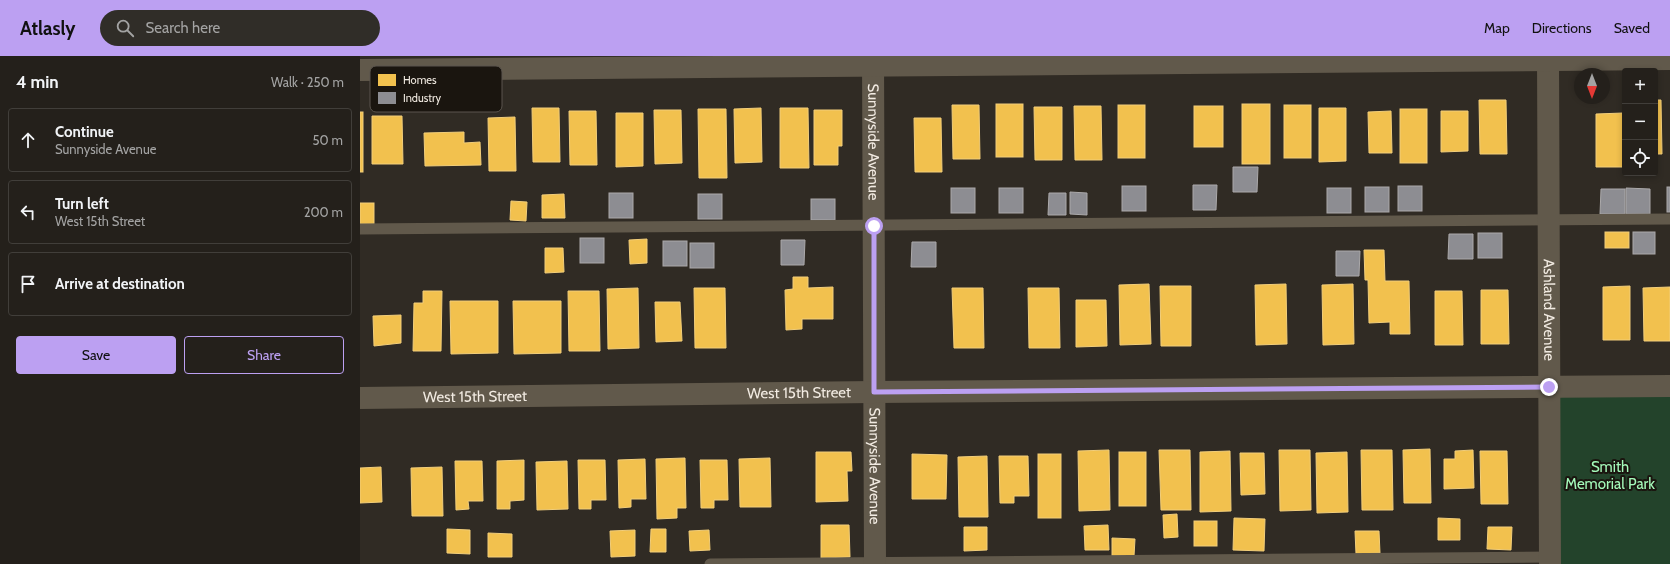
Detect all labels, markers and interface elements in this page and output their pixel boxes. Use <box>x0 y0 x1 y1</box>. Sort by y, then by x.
search box <box>100 10 380 46</box>
text: Atlasly <box>20 17 76 40</box>
icon: search <box>114 17 136 39</box>
text: Search here <box>146 19 220 37</box>
text: Map <box>1484 19 1510 37</box>
text: Directions <box>1532 19 1592 37</box>
text: Saved <box>1614 19 1650 37</box>
legend <box>370 66 502 112</box>
north arrow <box>1574 68 1610 104</box>
map controls <box>1622 68 1658 176</box>
button: + <box>1622 68 1658 104</box>
text: 4 min <box>16 72 59 92</box>
text: Homes <box>403 73 437 87</box>
text: Walk · 250 m <box>271 74 344 90</box>
street label: Sunnyside Avenue <box>864 83 883 201</box>
text: Industry <box>403 91 441 105</box>
button: − <box>1622 104 1658 140</box>
text: Continue <box>55 123 114 141</box>
icon: ahead <box>17 129 39 151</box>
text: 50 m <box>313 132 343 148</box>
button: locate <box>1622 140 1658 176</box>
text: Sunnyside Avenue <box>55 141 156 157</box>
text: Turn left <box>55 195 109 213</box>
icon: left <box>17 201 39 223</box>
text: 200 m <box>304 204 343 220</box>
text: West 15th Street <box>55 213 145 229</box>
route start <box>865 217 883 235</box>
street label: Ashland Avenue <box>1540 259 1558 361</box>
icon: arrive <box>17 273 39 295</box>
text: Arrive at destination <box>55 275 185 293</box>
button: Save <box>16 336 176 374</box>
button: Share <box>184 336 344 374</box>
route end <box>1540 378 1558 396</box>
street label: West 15th Street <box>747 383 851 402</box>
street label: West 15th Street <box>423 387 527 406</box>
street label: Sunnyside Avenue <box>865 407 884 525</box>
park label: Smith Memorial Park <box>1565 458 1655 493</box>

